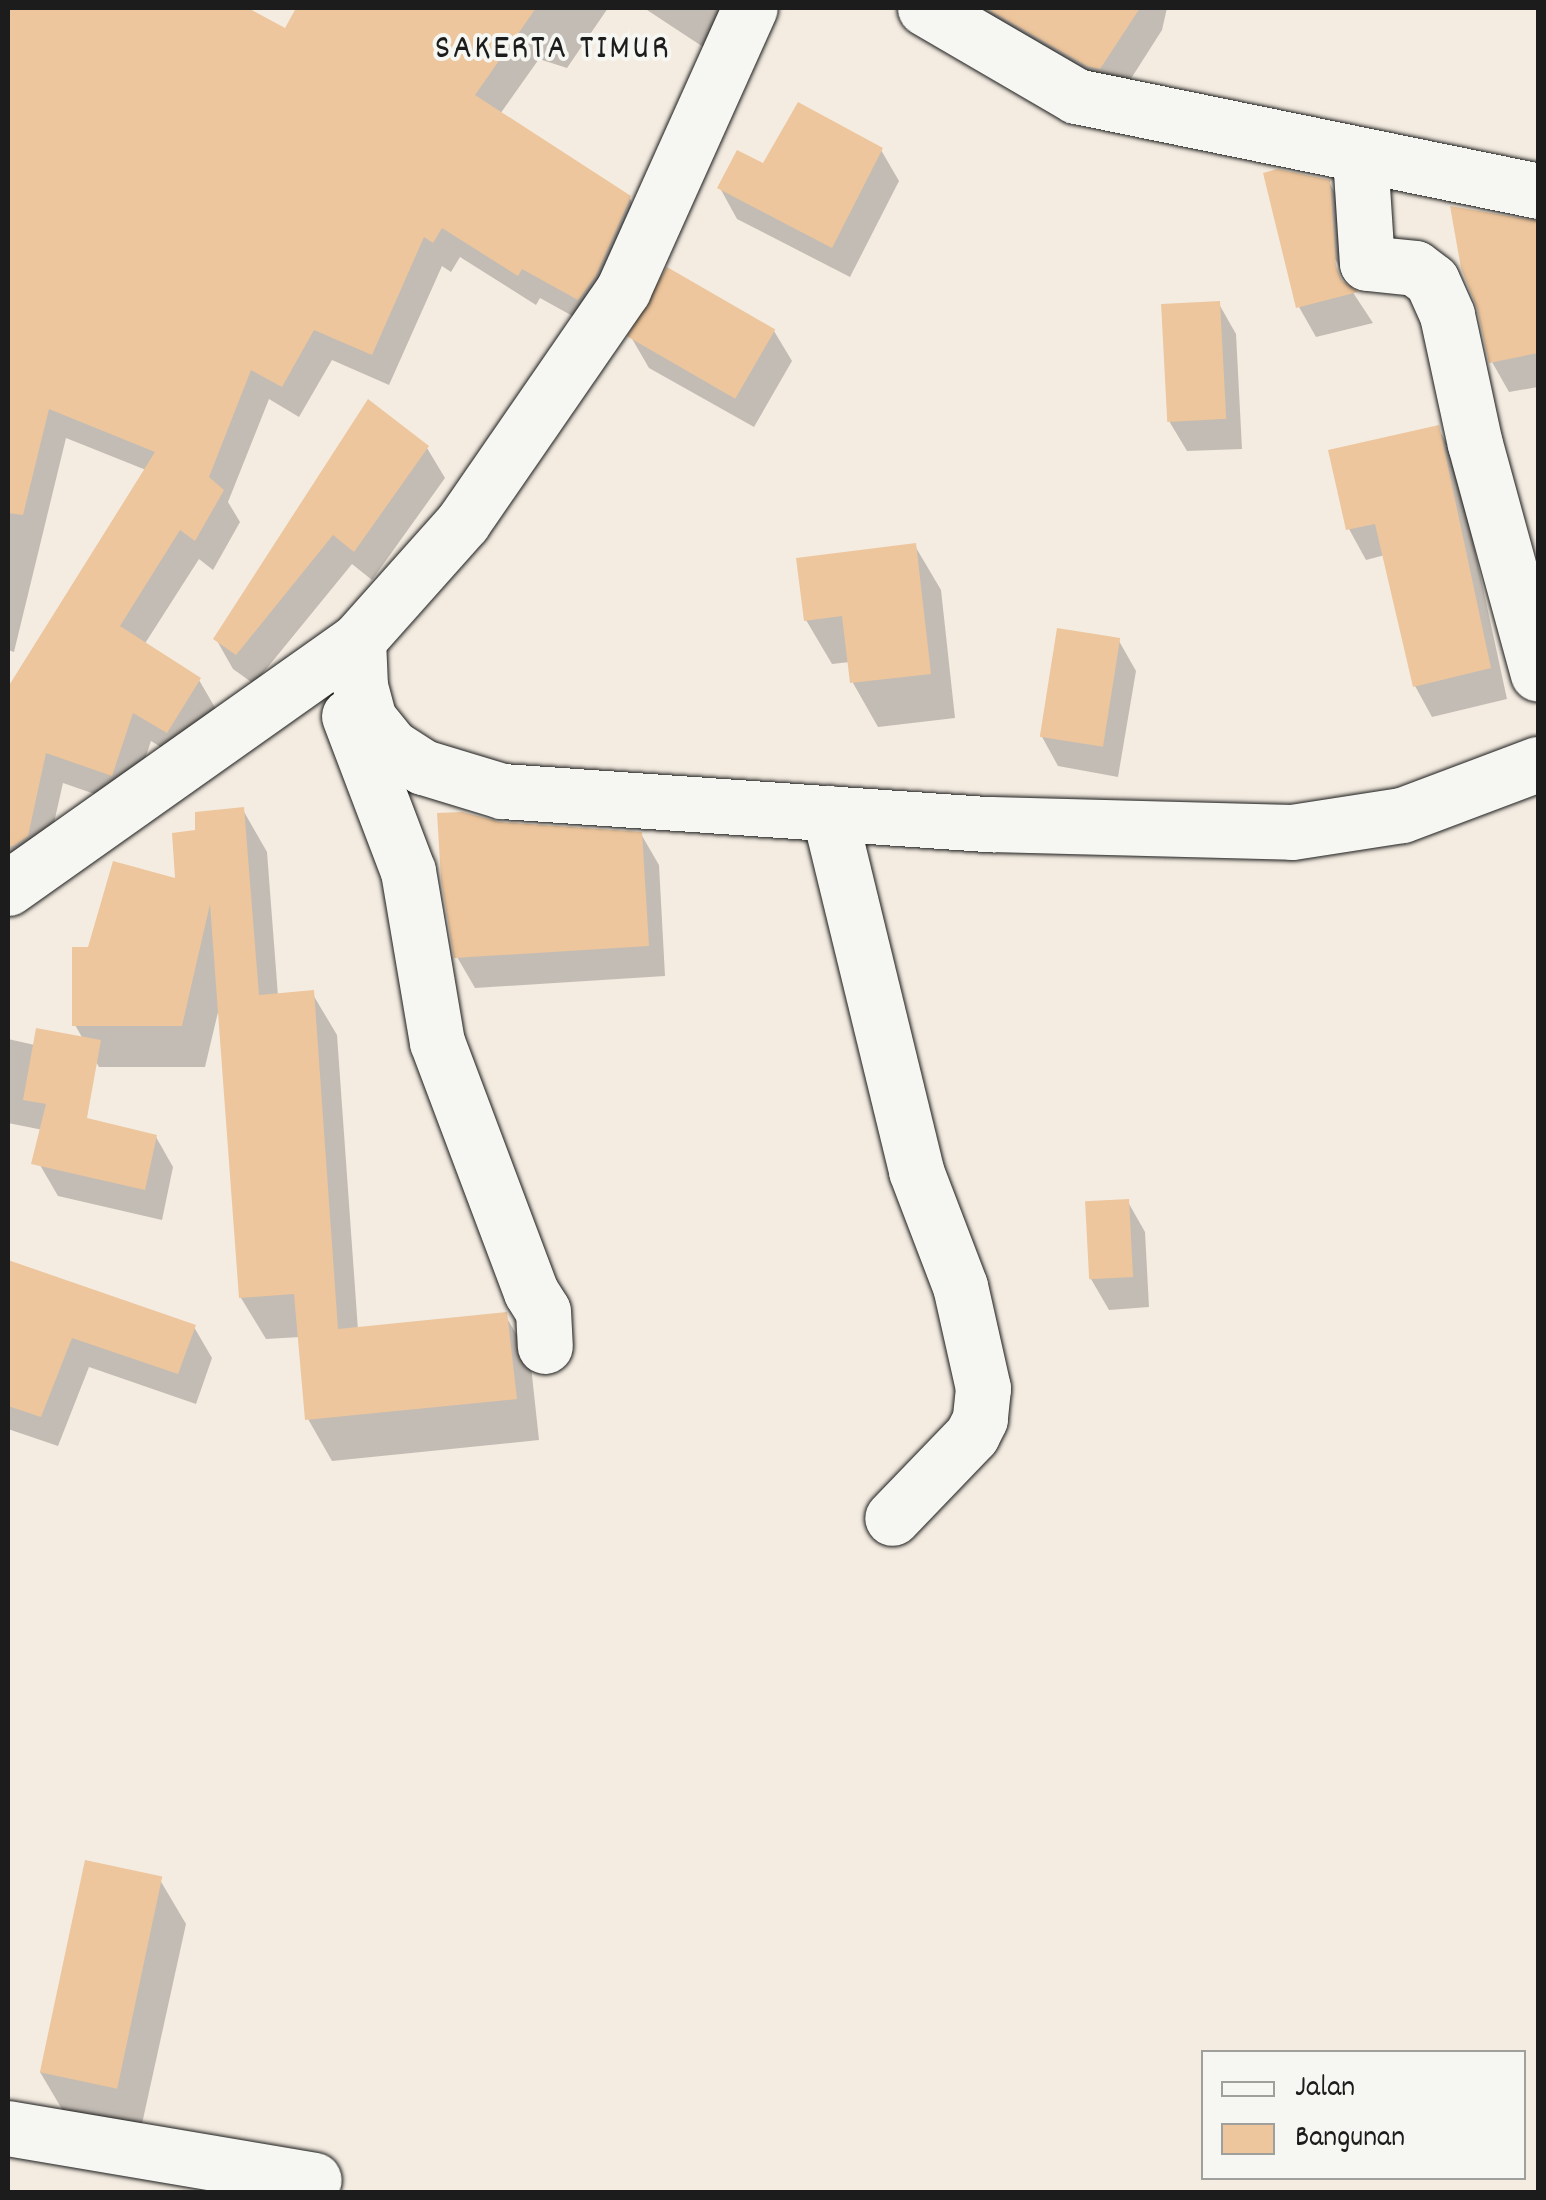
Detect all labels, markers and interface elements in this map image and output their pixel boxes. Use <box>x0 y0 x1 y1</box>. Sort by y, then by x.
district label: SAKERTA TIMUR <box>435 29 671 71</box>
legend <box>1201 2050 1526 2180</box>
text: Jalan <box>1295 2068 1355 2111</box>
text: Bangunan <box>1295 2118 1405 2161</box>

